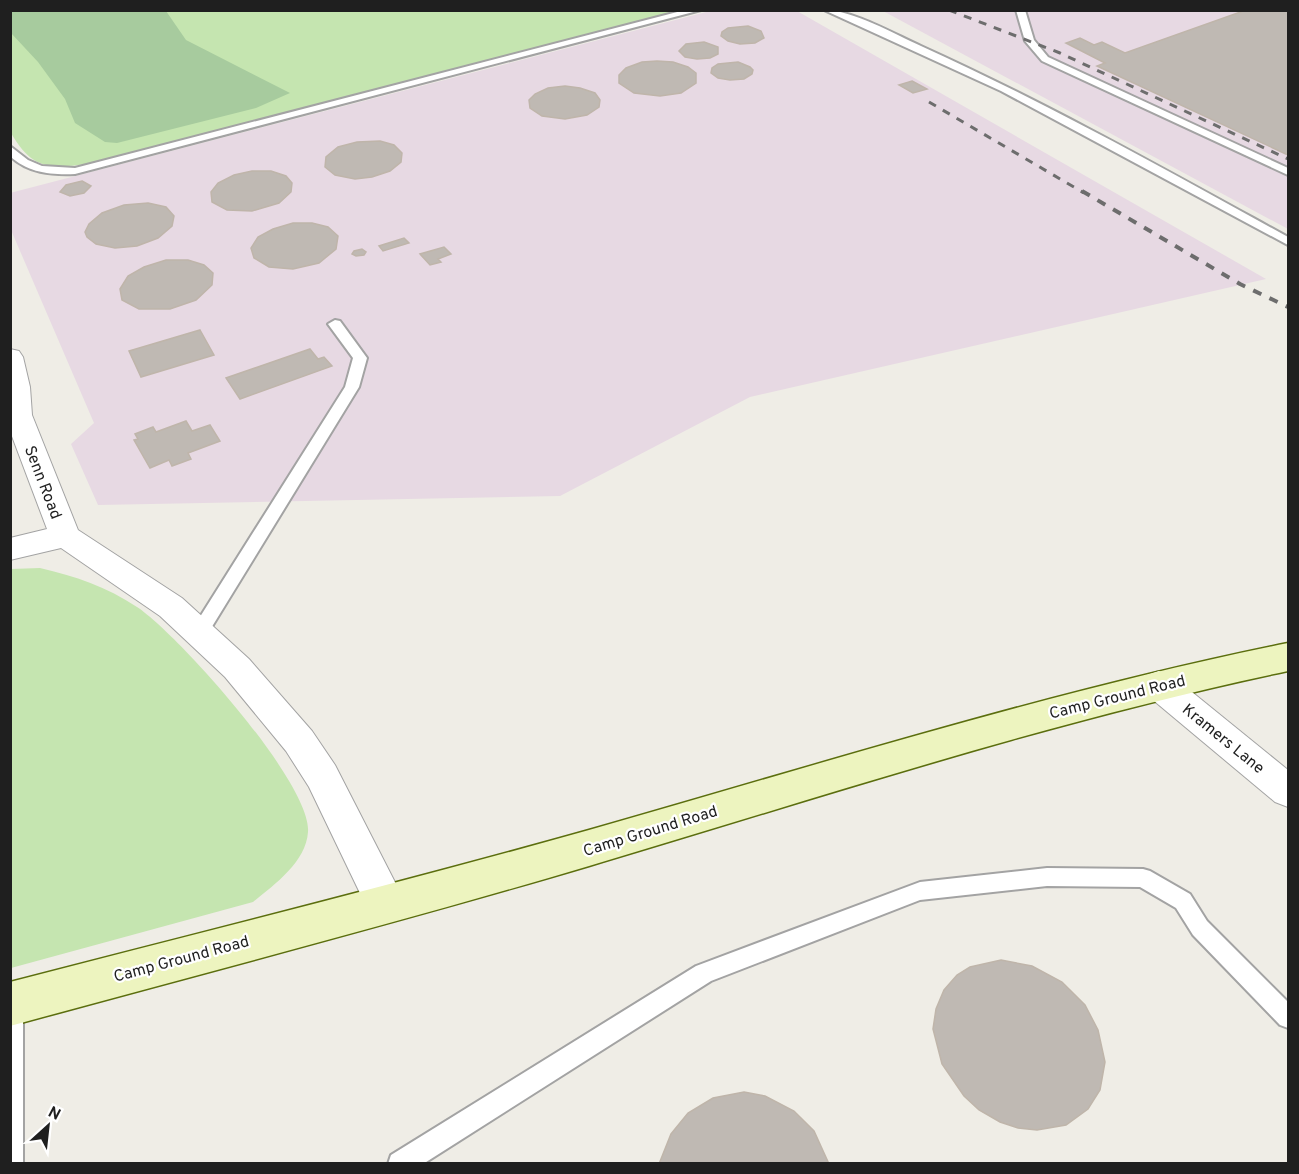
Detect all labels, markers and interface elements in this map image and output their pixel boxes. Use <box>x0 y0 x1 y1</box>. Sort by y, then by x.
street label: Senn Road <box>19 443 65 522</box>
street label: Camp Ground Road <box>1047 671 1188 725</box>
street label: Kramers Lane <box>1177 700 1268 779</box>
street label: Camp Ground Road <box>581 802 720 862</box>
street label: Camp Ground Road <box>112 932 251 988</box>
north arrow <box>18 1096 78 1156</box>
text: N <box>44 1103 64 1126</box>

